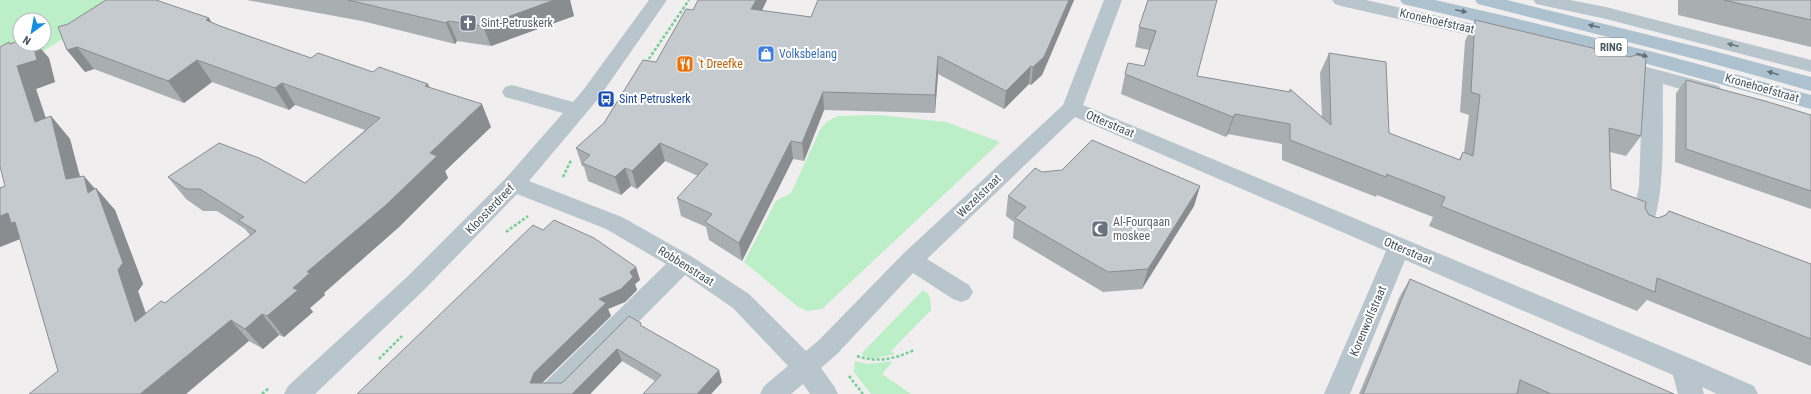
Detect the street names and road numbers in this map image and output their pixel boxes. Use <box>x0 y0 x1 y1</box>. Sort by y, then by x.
street label: Kronehoefstraat <box>1398 6 1476 37</box>
road number: RING <box>1595 38 1627 56</box>
street label: Kronehoefstraat <box>1723 71 1801 105</box>
street label: Otterstraat <box>1084 108 1137 141</box>
street label: Wezelstraat <box>954 171 1004 220</box>
street label: Kloosterdreef <box>463 181 517 237</box>
street label: Otterstraat <box>1382 235 1435 268</box>
street label: Robbenstraat <box>656 243 717 289</box>
street label: Korenwolfstraat <box>1347 283 1389 358</box>

